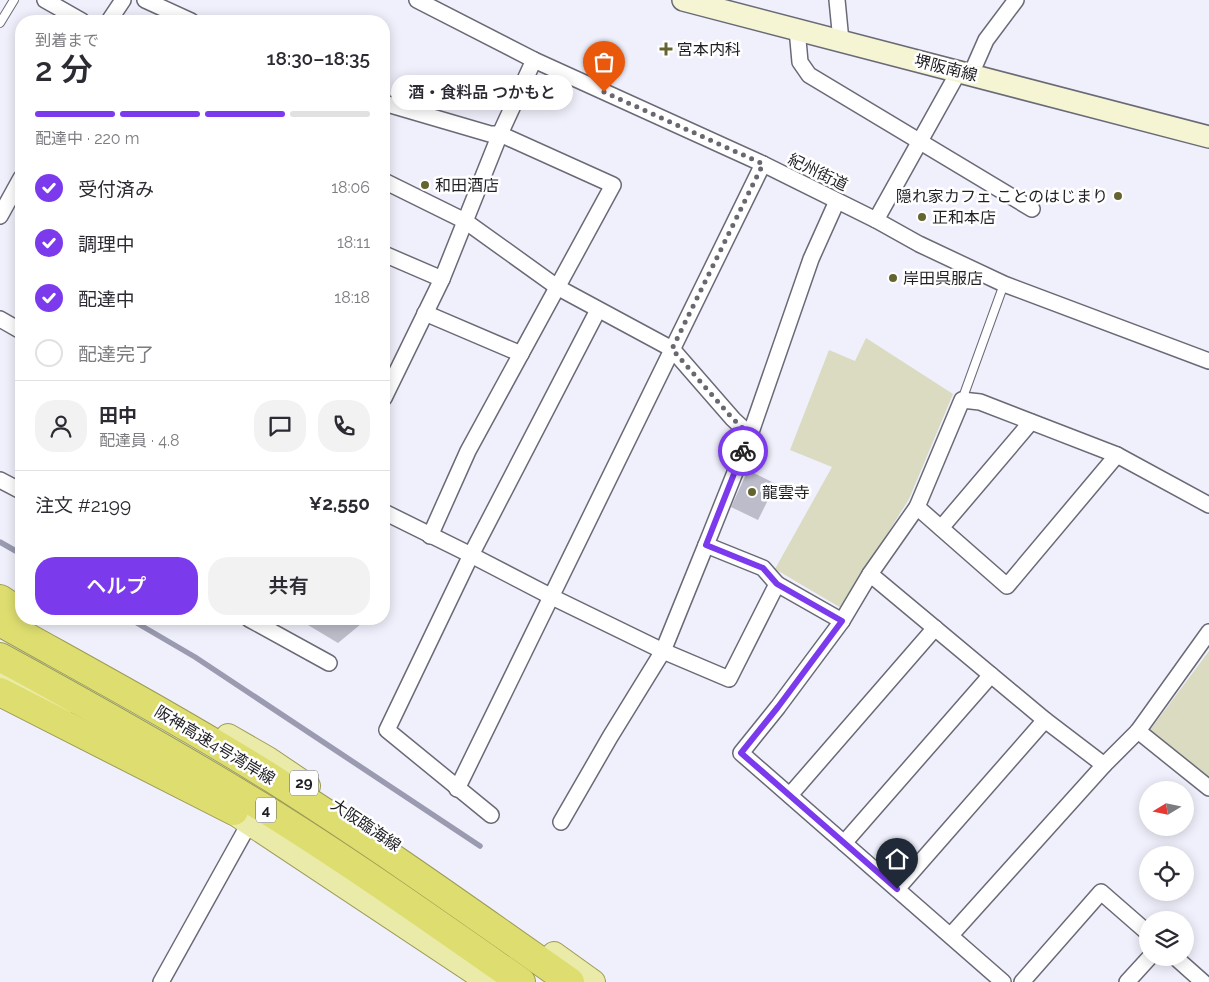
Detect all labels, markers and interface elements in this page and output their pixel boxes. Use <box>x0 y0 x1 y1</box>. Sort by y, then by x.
text: 到着まで <box>35 31 99 50</box>
place label: 宮本内科 <box>677 40 741 59</box>
pin <box>583 41 625 92</box>
marker: 宮本内科 <box>659 42 673 56</box>
text: 18:30–18:35 <box>267 47 370 69</box>
icon: bag <box>590 48 618 76</box>
text: 2 分 <box>35 51 92 88</box>
street label: 堺阪南線 <box>913 51 979 85</box>
callout: 酒・食料品 つかもと <box>392 74 574 110</box>
text: 酒・食料品 つかもと <box>408 83 556 102</box>
text: 配達中 · 220 m <box>35 129 139 148</box>
street label: 紀州街道 <box>785 149 851 195</box>
icon: check <box>35 174 63 202</box>
place label: 和田酒店 <box>435 176 499 195</box>
text: 受付済み <box>78 178 154 200</box>
text: 18:06 <box>331 178 370 197</box>
marker: 和田酒店 <box>419 179 431 191</box>
place label: 隠れ家カフェ ことのはじまり <box>896 187 1108 206</box>
marker: 隠れ家カフェ ことのはじまり <box>1112 190 1124 202</box>
place label: 正和本店 <box>932 208 996 227</box>
marker: 正和本店 <box>916 211 928 223</box>
icon: check <box>35 229 63 257</box>
text: 調理中 <box>78 233 135 255</box>
text: 18:11 <box>337 233 370 252</box>
place label: 岸田呉服店 <box>903 269 983 288</box>
marker: 岸田呉服店 <box>887 272 899 284</box>
icon: check <box>35 284 63 312</box>
text: 配達中 <box>78 288 135 310</box>
text: 18:18 <box>334 288 370 307</box>
text: 配達完了 <box>78 343 154 365</box>
button: person <box>35 400 87 452</box>
button: chat <box>254 400 306 452</box>
button: phone <box>318 400 370 452</box>
text: 田中 <box>99 404 137 426</box>
courier <box>718 426 768 476</box>
text: 配達員 · 4.8 <box>99 431 179 450</box>
icon: bike <box>729 437 757 465</box>
place label: 龍雲寺 <box>762 483 810 502</box>
marker: 龍雲寺 <box>746 486 758 498</box>
text: ¥2,550 <box>309 492 370 514</box>
text: 注文 #2199 <box>35 494 131 516</box>
button: ヘルプ <box>35 557 198 615</box>
button: 共有 <box>208 557 370 615</box>
street label: 阪神高速4号湾岸線 <box>151 702 279 788</box>
road number: 29 <box>290 770 318 796</box>
north arrow <box>1139 781 1194 836</box>
map controls <box>1139 781 1194 966</box>
street label: 大阪臨海線 <box>328 795 404 855</box>
road number: 4 <box>256 798 276 822</box>
pin <box>876 838 918 889</box>
icon: home <box>883 845 911 873</box>
button: locate <box>1139 846 1194 901</box>
button: layers <box>1139 911 1194 966</box>

